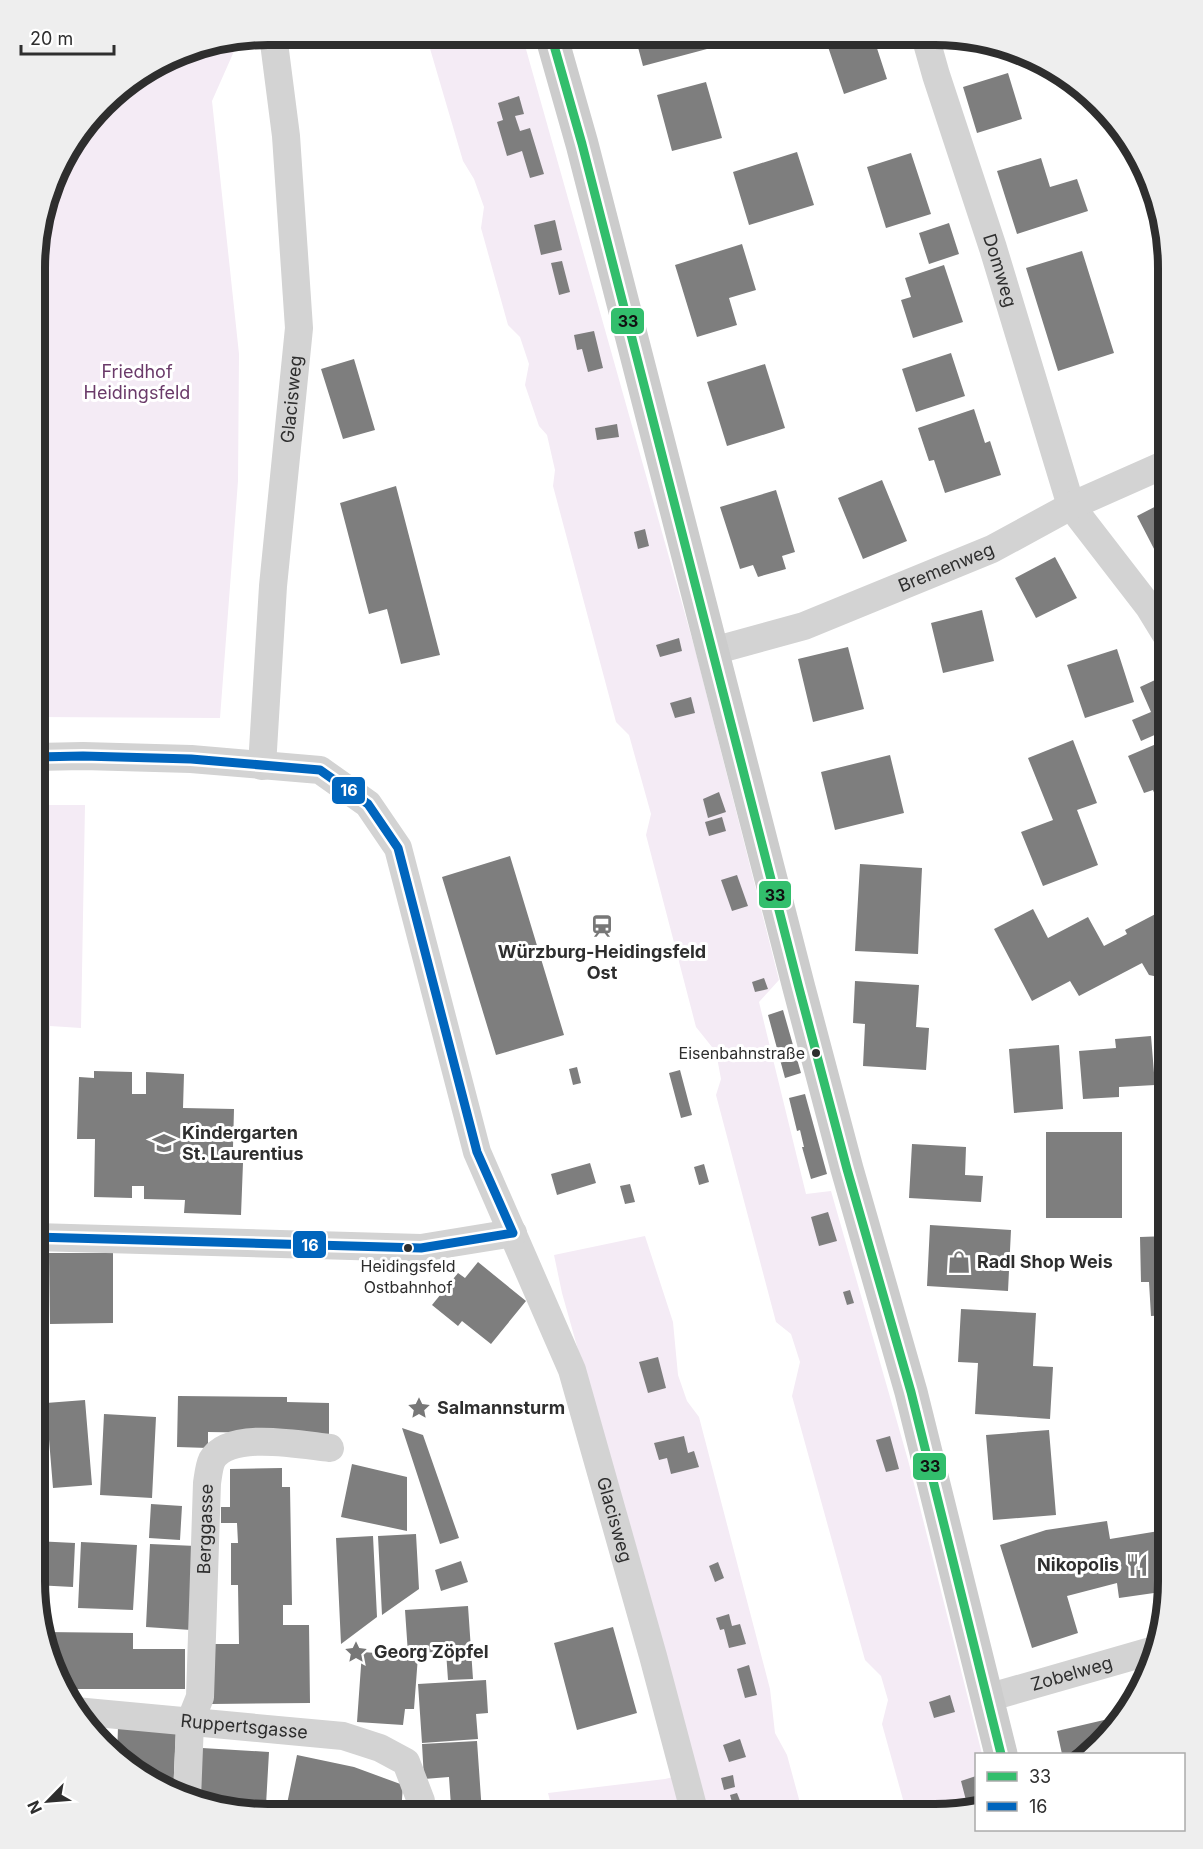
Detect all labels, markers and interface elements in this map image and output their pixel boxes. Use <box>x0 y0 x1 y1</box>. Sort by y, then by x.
scale bar <box>21 18 114 56</box>
text: 20 m <box>30 28 73 49</box>
street label: Domweg <box>979 231 1021 309</box>
line badge: 33 <box>610 307 645 335</box>
text: 33 <box>618 311 638 331</box>
street label: Glacisweg <box>276 354 306 444</box>
park label: Friedhof Heidingsfeld <box>84 361 190 403</box>
street label: Bremenweg <box>895 538 997 596</box>
line badge: 16 <box>331 776 366 805</box>
text: 16 <box>340 780 358 800</box>
line badge: 33 <box>758 880 792 909</box>
text: 33 <box>765 885 785 905</box>
station icon: Würzburg-Heidingsfeld Ost <box>589 913 615 939</box>
place label: Würzburg-Heidingsfeld Ost <box>498 941 706 983</box>
place label: Eisenbahnstraße <box>679 1043 805 1063</box>
marker: Eisenbahnstraße <box>810 1047 822 1059</box>
place label: Kindergarten St. Laurentius <box>182 1122 304 1164</box>
school or university icon: Kindergarten St. Laurentius <box>151 1130 177 1156</box>
line badge: 16 <box>292 1230 327 1259</box>
text: 16 <box>301 1235 319 1255</box>
marker: Heidingsfeld Ostbahnhof <box>402 1242 414 1254</box>
shop icon: Radl Shop Weis <box>946 1249 972 1275</box>
place label: Radl Shop Weis <box>977 1251 1113 1272</box>
place label: Heidingsfeld Ostbahnhof <box>361 1256 455 1297</box>
place icon: Salmannsturm <box>406 1395 432 1421</box>
place label: Salmannsturm <box>437 1397 565 1418</box>
line badge: 33 <box>912 1452 947 1481</box>
text: 33 <box>920 1456 940 1476</box>
street label: Glacisweg <box>593 1474 637 1565</box>
street label: Berggasse <box>193 1483 217 1575</box>
restaurant icon: Nikopolis <box>1124 1552 1150 1578</box>
place label: Nikopolis <box>1037 1554 1119 1575</box>
place icon: Georg Zöpfel <box>343 1639 369 1665</box>
place label: Georg Zöpfel <box>374 1641 489 1662</box>
street label: Zobelweg <box>1028 1652 1115 1695</box>
street label: Ruppertsgasse <box>180 1710 309 1743</box>
legend <box>975 1753 1185 1831</box>
text: 33 <box>1029 1766 1051 1787</box>
north arrow <box>18 1771 78 1831</box>
text: 16 <box>1029 1796 1047 1817</box>
text: N <box>23 1798 46 1817</box>

